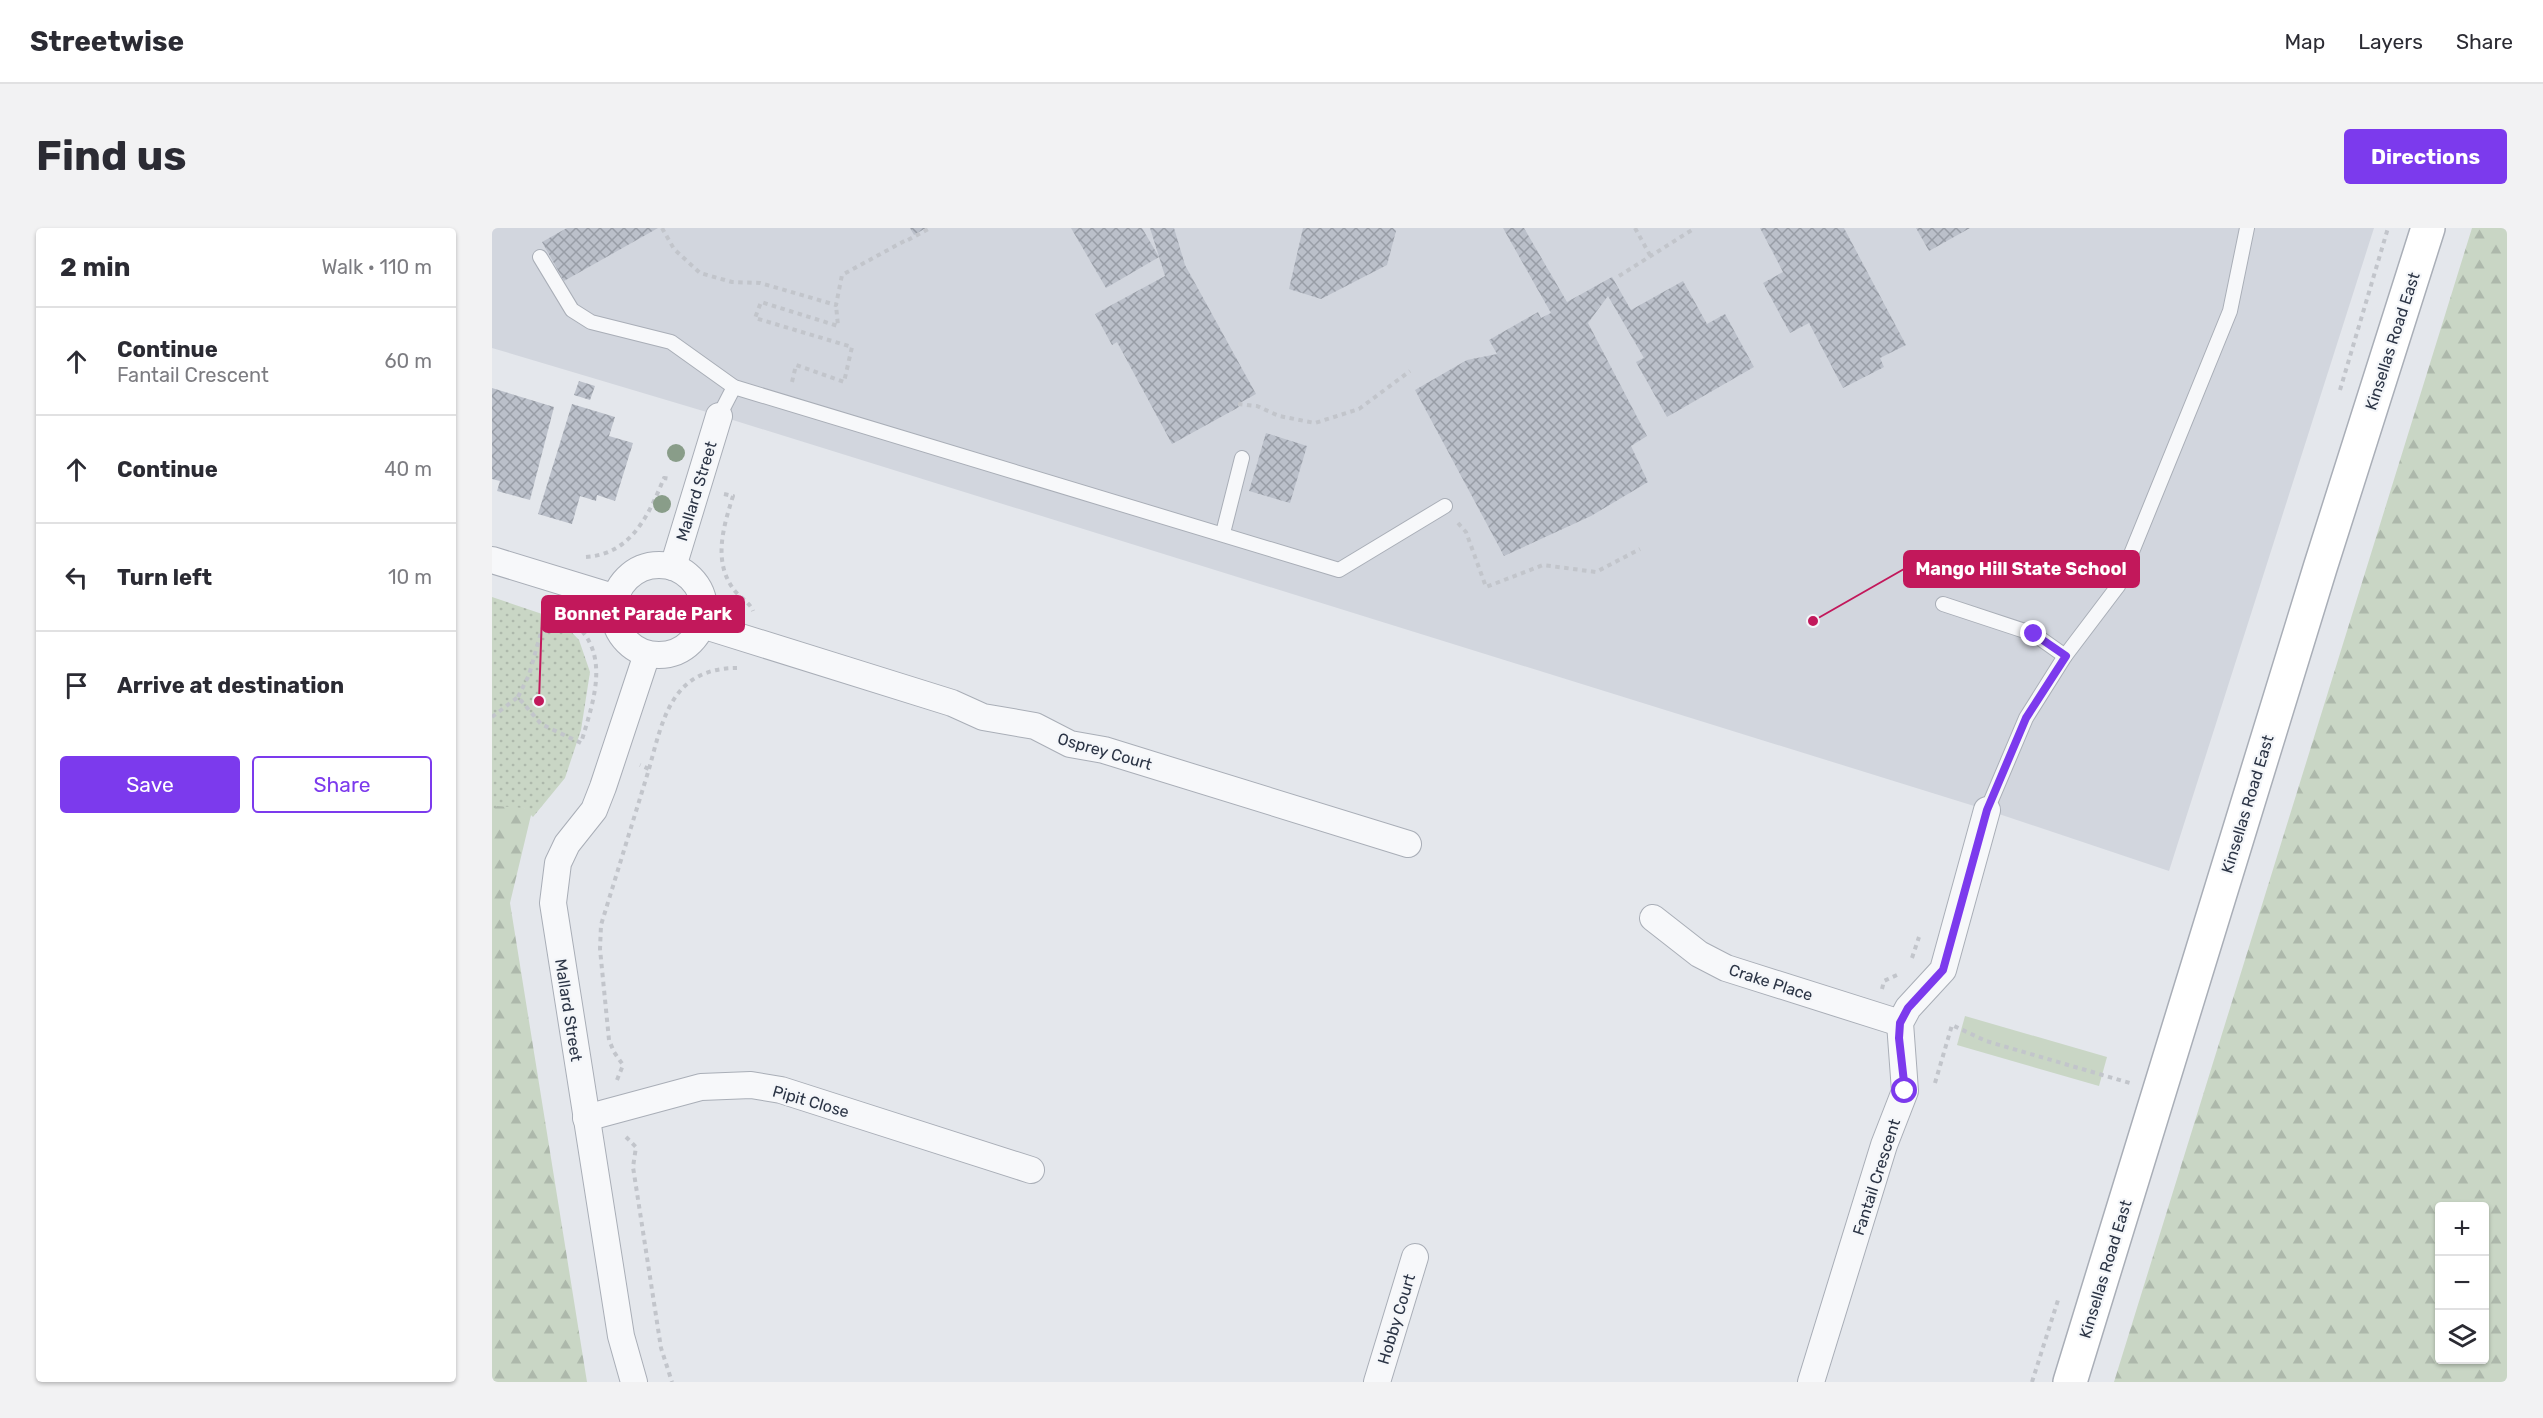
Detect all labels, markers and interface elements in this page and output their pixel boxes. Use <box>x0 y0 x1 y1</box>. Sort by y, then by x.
text: Streetwise <box>30 25 184 58</box>
text: Map <box>2284 29 2325 54</box>
text: Layers <box>2358 29 2423 54</box>
text: Share <box>2456 29 2513 54</box>
button: Directions <box>2344 129 2507 184</box>
text: Find us <box>36 131 187 181</box>
text: 2 min <box>60 252 130 283</box>
text: Walk · 110 m <box>321 255 432 279</box>
street label: Kinsellas Road East <box>2361 270 2424 412</box>
text: Continue <box>117 336 218 363</box>
icon: ahead <box>60 345 93 378</box>
text: 60 m <box>385 349 432 373</box>
text: Fantail Crescent <box>117 363 269 387</box>
street label: Mallard Street <box>672 439 721 544</box>
icon: ahead <box>60 453 93 486</box>
text: Continue <box>117 456 218 483</box>
text: 40 m <box>384 457 432 481</box>
callout: Mango Hill State School <box>1904 551 2139 587</box>
text: Mango Hill State School <box>1915 558 2127 580</box>
icon: left <box>60 561 93 594</box>
text: Turn left <box>117 564 212 591</box>
text: 10 m <box>388 565 432 589</box>
callout: Bonnet Parade Park <box>542 596 744 632</box>
text: Bonnet Parade Park <box>554 603 733 625</box>
route end <box>2020 620 2046 646</box>
icon: arrive <box>60 669 93 702</box>
text: Arrive at destination <box>117 672 344 699</box>
street label: Osprey Court <box>1056 729 1154 774</box>
street label: Kinsellas Road East <box>2217 733 2278 876</box>
button: Save <box>60 756 240 813</box>
button: Share <box>252 756 432 813</box>
street label: Mallard Street <box>551 957 586 1063</box>
street label: Crake Place <box>1727 960 1815 1005</box>
route start <box>1891 1077 1917 1103</box>
street label: Pipit Close <box>770 1082 851 1121</box>
street label: Fantail Crescent <box>1849 1116 1904 1238</box>
street label: Kinsellas Road East <box>2075 1198 2136 1341</box>
map controls <box>2435 1202 2489 1364</box>
button: + <box>2435 1202 2489 1256</box>
button: − <box>2435 1256 2489 1310</box>
street label: Hobby Court <box>1374 1272 1419 1367</box>
button: layers <box>2435 1310 2489 1364</box>

